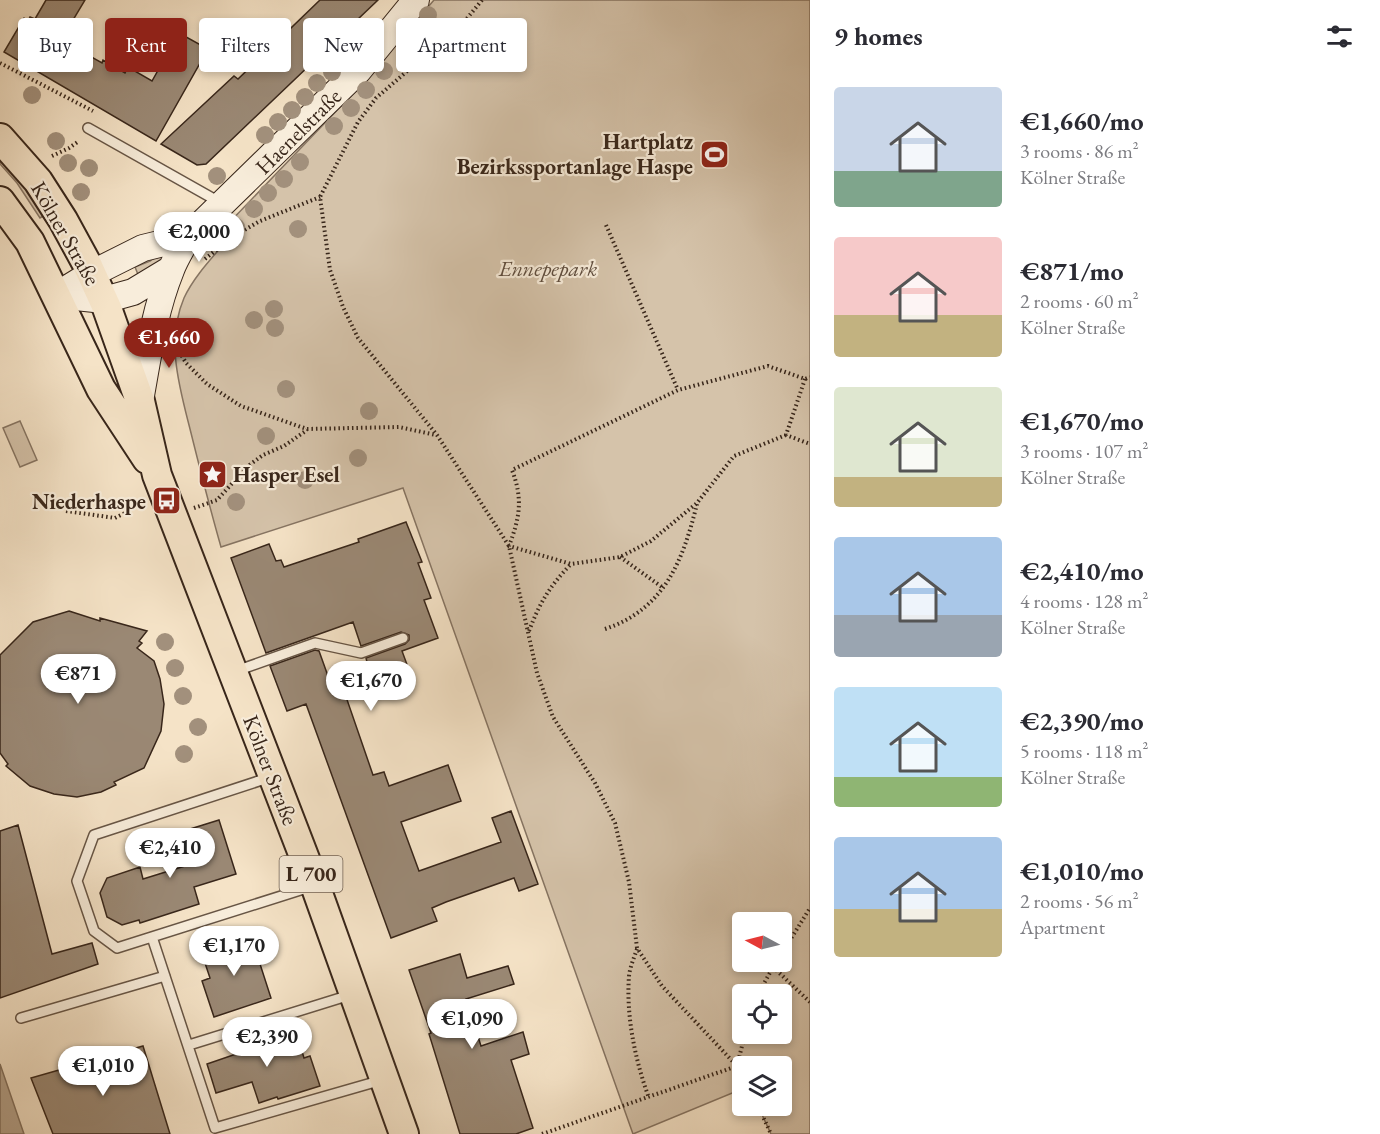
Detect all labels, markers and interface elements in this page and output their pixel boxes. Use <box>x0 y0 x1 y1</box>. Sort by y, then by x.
chip: Buy <box>18 18 93 72</box>
chip: Rent <box>105 18 187 72</box>
chip: Filters <box>199 18 291 72</box>
chip: New <box>303 18 384 72</box>
chip: Apartment <box>396 18 527 72</box>
text: 9 homes <box>834 19 923 53</box>
icon: filters <box>1323 20 1356 53</box>
street label: Haenelstraße <box>249 82 348 181</box>
text: €1,660/mo <box>1020 104 1144 138</box>
icon: home <box>882 111 954 183</box>
place label: Hartplatz Bezirkssportanlage Haspe <box>457 127 693 181</box>
sports icon: Hartplatz Bezirkssportanlage Haspe <box>698 138 730 170</box>
text: 3 rooms · 86 m² <box>1020 138 1139 164</box>
text: Kölner Straße <box>1020 164 1125 190</box>
street label: Kölner Straße <box>24 176 107 291</box>
pin: €2,000 <box>150 212 248 263</box>
text: €2,000 <box>168 218 230 244</box>
park label: Ennepepark <box>498 254 597 283</box>
text: €871/mo <box>1020 254 1123 288</box>
icon: home <box>882 261 954 333</box>
text: 2 rooms · 60 m² <box>1020 288 1139 314</box>
text: Kölner Straße <box>1020 314 1125 340</box>
pin: €1,660 <box>120 318 218 369</box>
text: €1,660 <box>138 324 200 350</box>
text: €1,670/mo <box>1020 404 1144 438</box>
icon: home <box>882 411 954 483</box>
text: 3 rooms · 107 m² <box>1020 438 1148 464</box>
place icon: Hasper Esel <box>196 458 228 490</box>
place label: Hasper Esel <box>233 460 340 489</box>
text: Kölner Straße <box>1020 464 1125 490</box>
bus stop icon: Niederhaspe <box>151 485 183 517</box>
place label: Niederhaspe <box>32 487 146 516</box>
text: €2,410/mo <box>1020 554 1144 588</box>
icon: home <box>882 561 954 633</box>
text: 4 rooms · 128 m² <box>1020 588 1148 614</box>
text: Kölner Straße <box>1020 614 1125 640</box>
pin: €871 <box>42 654 114 705</box>
text: €871 <box>55 660 101 686</box>
pin: €1,670 <box>322 661 420 712</box>
text: €1,670 <box>340 667 402 693</box>
text: €2,390/mo <box>1020 704 1144 738</box>
street label: Kölner Straße <box>236 711 305 830</box>
icon: home <box>882 711 954 783</box>
text: 5 rooms · 118 m² <box>1020 738 1148 764</box>
text: Kölner Straße <box>1020 764 1125 790</box>
pin: €2,410 <box>121 828 219 879</box>
text: €2,410 <box>139 834 201 860</box>
text: €1,010/mo <box>1020 854 1144 888</box>
road number: L 700 <box>280 856 342 892</box>
icon: home <box>882 861 954 933</box>
text: 2 rooms · 56 m² <box>1020 888 1139 914</box>
north arrow <box>732 912 792 972</box>
map controls <box>732 912 792 1116</box>
text: Apartment <box>1020 914 1105 940</box>
pin: €1,170 <box>185 926 283 977</box>
text: €1,170 <box>203 932 265 958</box>
button: locate <box>732 984 792 1044</box>
pin: €1,090 <box>423 999 521 1050</box>
text: €1,090 <box>441 1005 503 1031</box>
pin: €2,390 <box>218 1017 316 1068</box>
text: €2,390 <box>236 1023 298 1049</box>
pin: €1,010 <box>54 1046 152 1097</box>
text: €1,010 <box>72 1052 134 1078</box>
button: layers <box>732 1056 792 1116</box>

